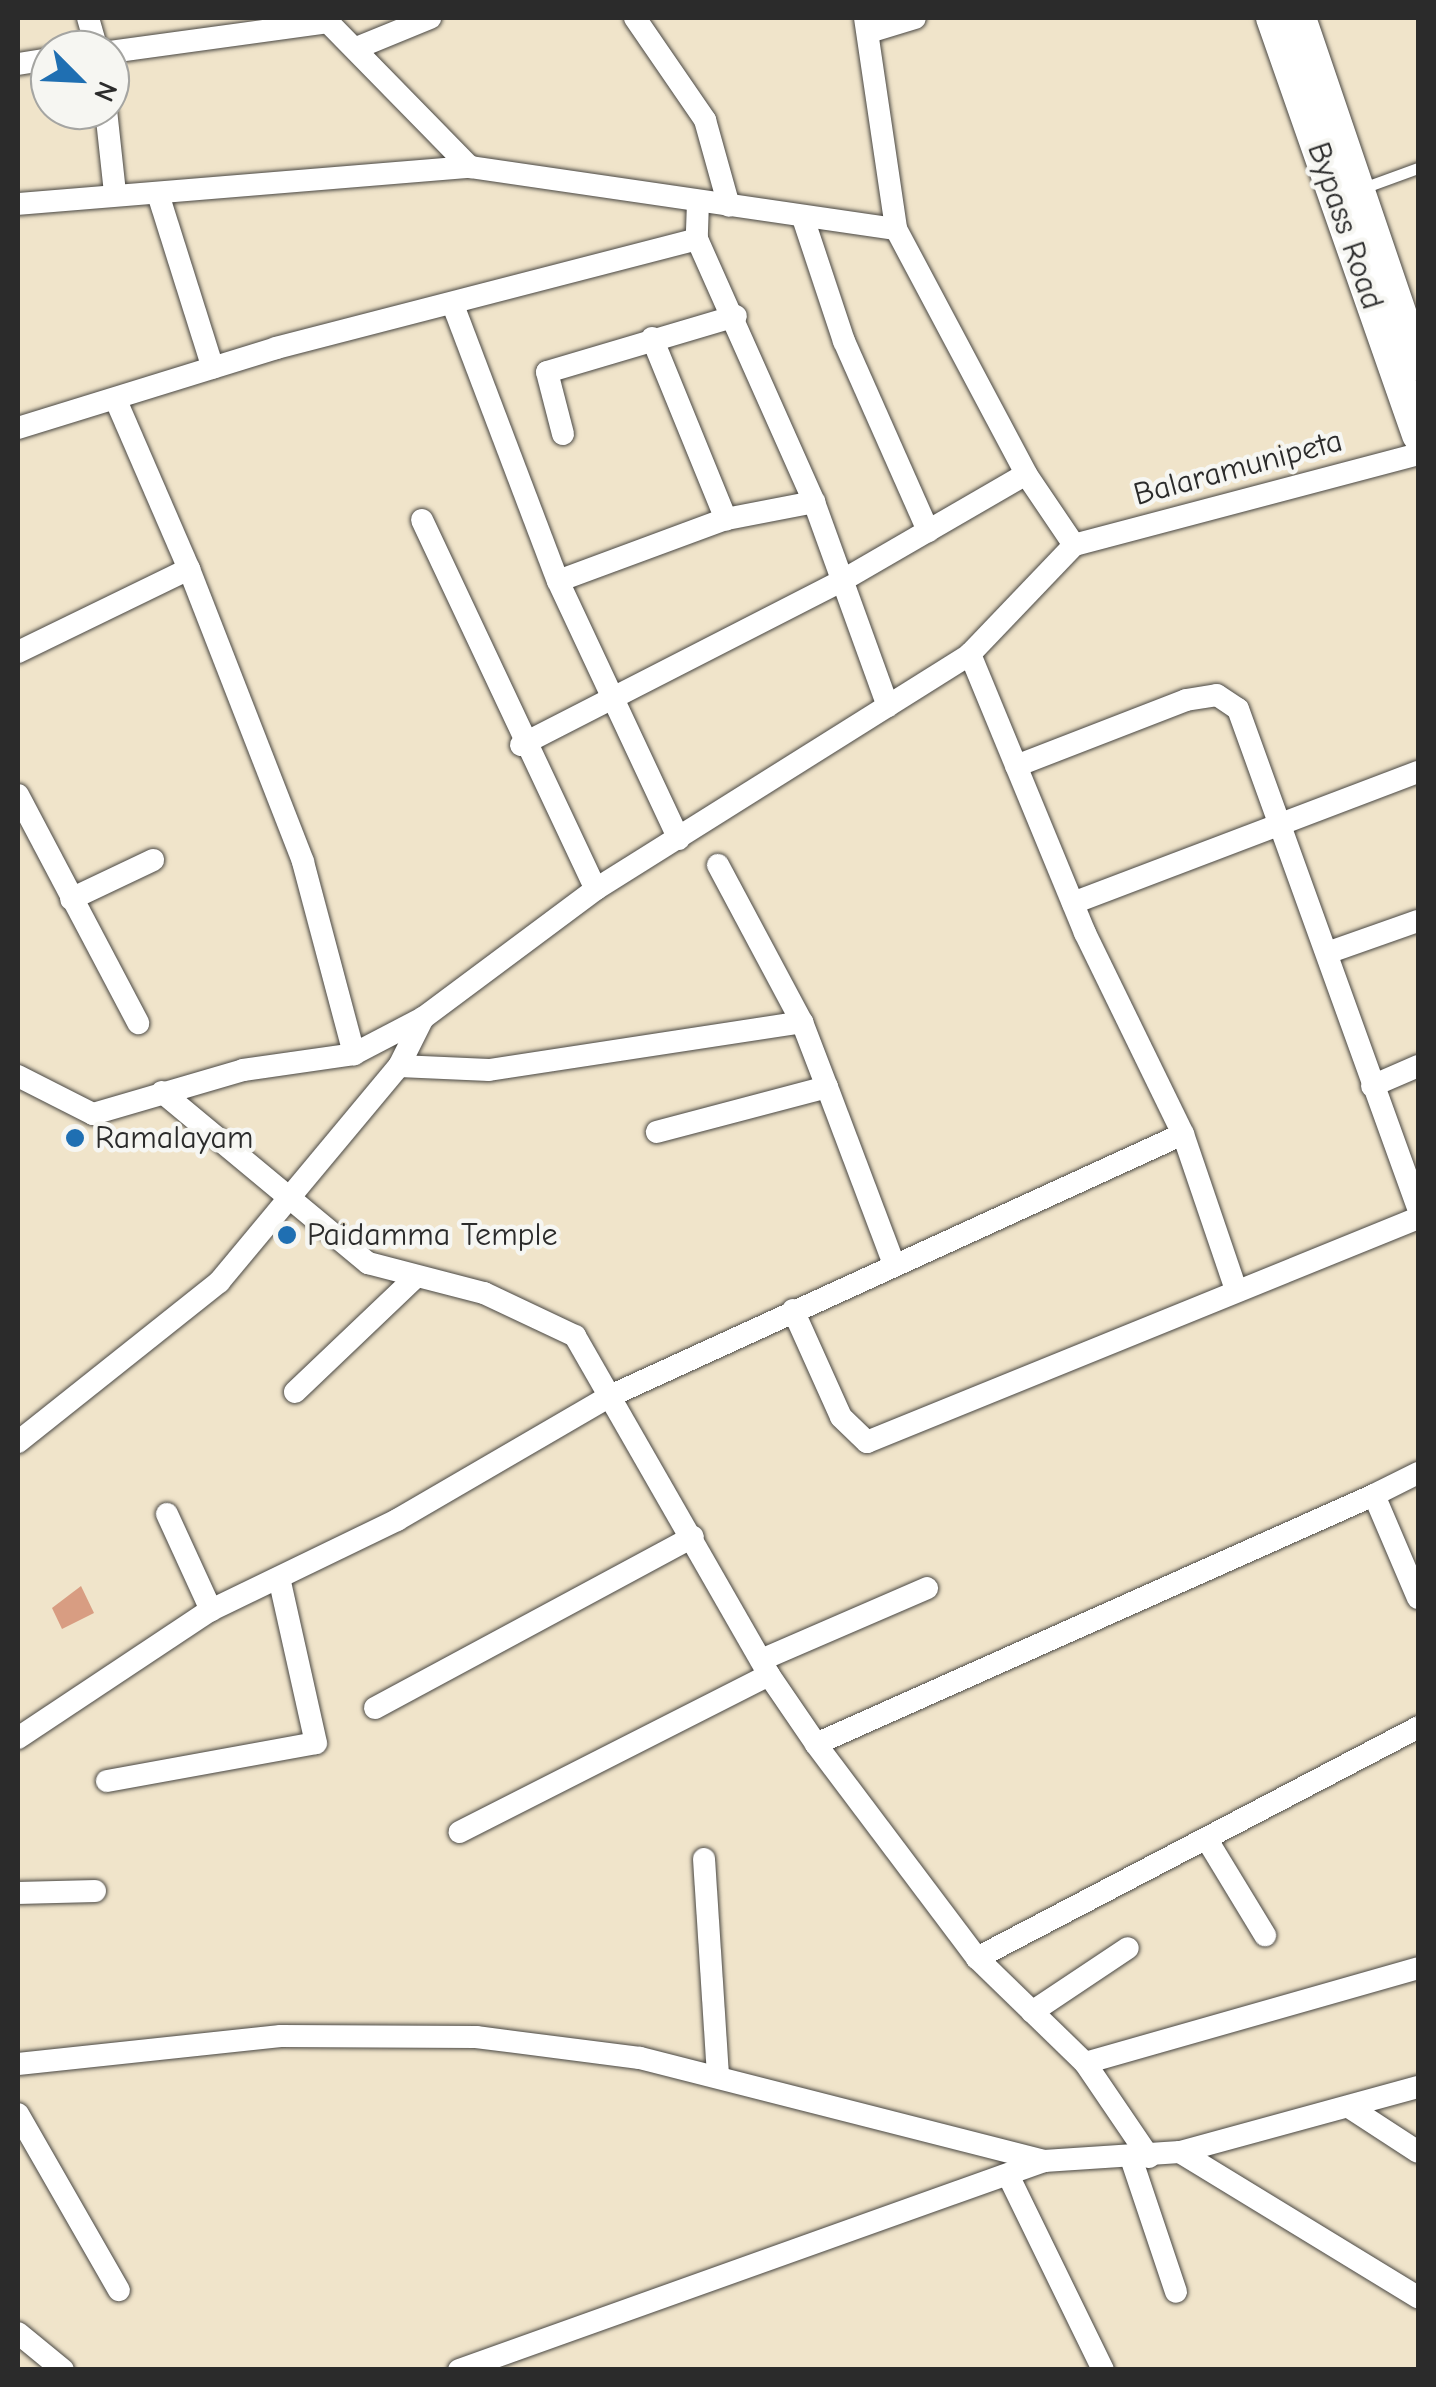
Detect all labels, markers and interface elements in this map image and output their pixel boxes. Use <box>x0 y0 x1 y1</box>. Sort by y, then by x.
north arrow <box>30 30 130 130</box>
text: N <box>87 77 124 106</box>
street label: Bypass Road <box>1299 137 1391 315</box>
street label: Balaramunipeta <box>1130 422 1346 514</box>
place label: Ramalayam <box>95 1119 253 1157</box>
marker: Ramalayam <box>64 1127 86 1149</box>
place label: Paidamma Temple <box>307 1216 558 1254</box>
marker: Paidamma Temple <box>276 1224 298 1246</box>

